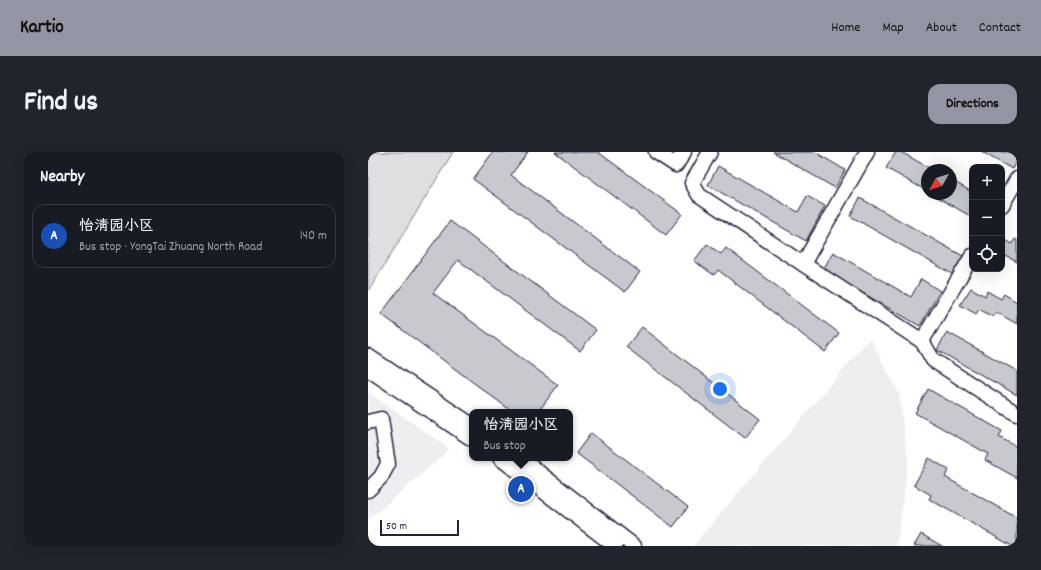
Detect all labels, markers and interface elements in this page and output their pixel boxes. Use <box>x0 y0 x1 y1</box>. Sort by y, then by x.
text: Kartio <box>20 15 64 42</box>
text: Home <box>831 18 860 38</box>
text: Map <box>882 18 904 38</box>
text: About <box>926 18 957 38</box>
text: Contact <box>979 18 1021 38</box>
text: Find us <box>24 84 98 124</box>
button: Directions <box>928 84 1017 124</box>
north arrow <box>921 164 957 200</box>
map controls <box>969 164 1005 272</box>
button: + <box>969 164 1005 200</box>
text: Nearby <box>40 166 84 190</box>
button: − <box>969 200 1005 236</box>
text: 怡清园小区 <box>79 216 154 238</box>
text: A <box>50 227 58 246</box>
text: 140 m <box>300 227 327 246</box>
button: locate <box>969 236 1005 272</box>
text: Bus stop · YongTai Zhuang North Road <box>79 238 262 257</box>
your location <box>710 379 730 399</box>
popup <box>469 409 573 461</box>
text: 怡清园小区 <box>483 415 559 437</box>
text: Bus stop <box>483 437 526 456</box>
pin: A <box>508 474 534 504</box>
scale bar <box>380 518 459 537</box>
text: 50 m <box>386 519 407 535</box>

